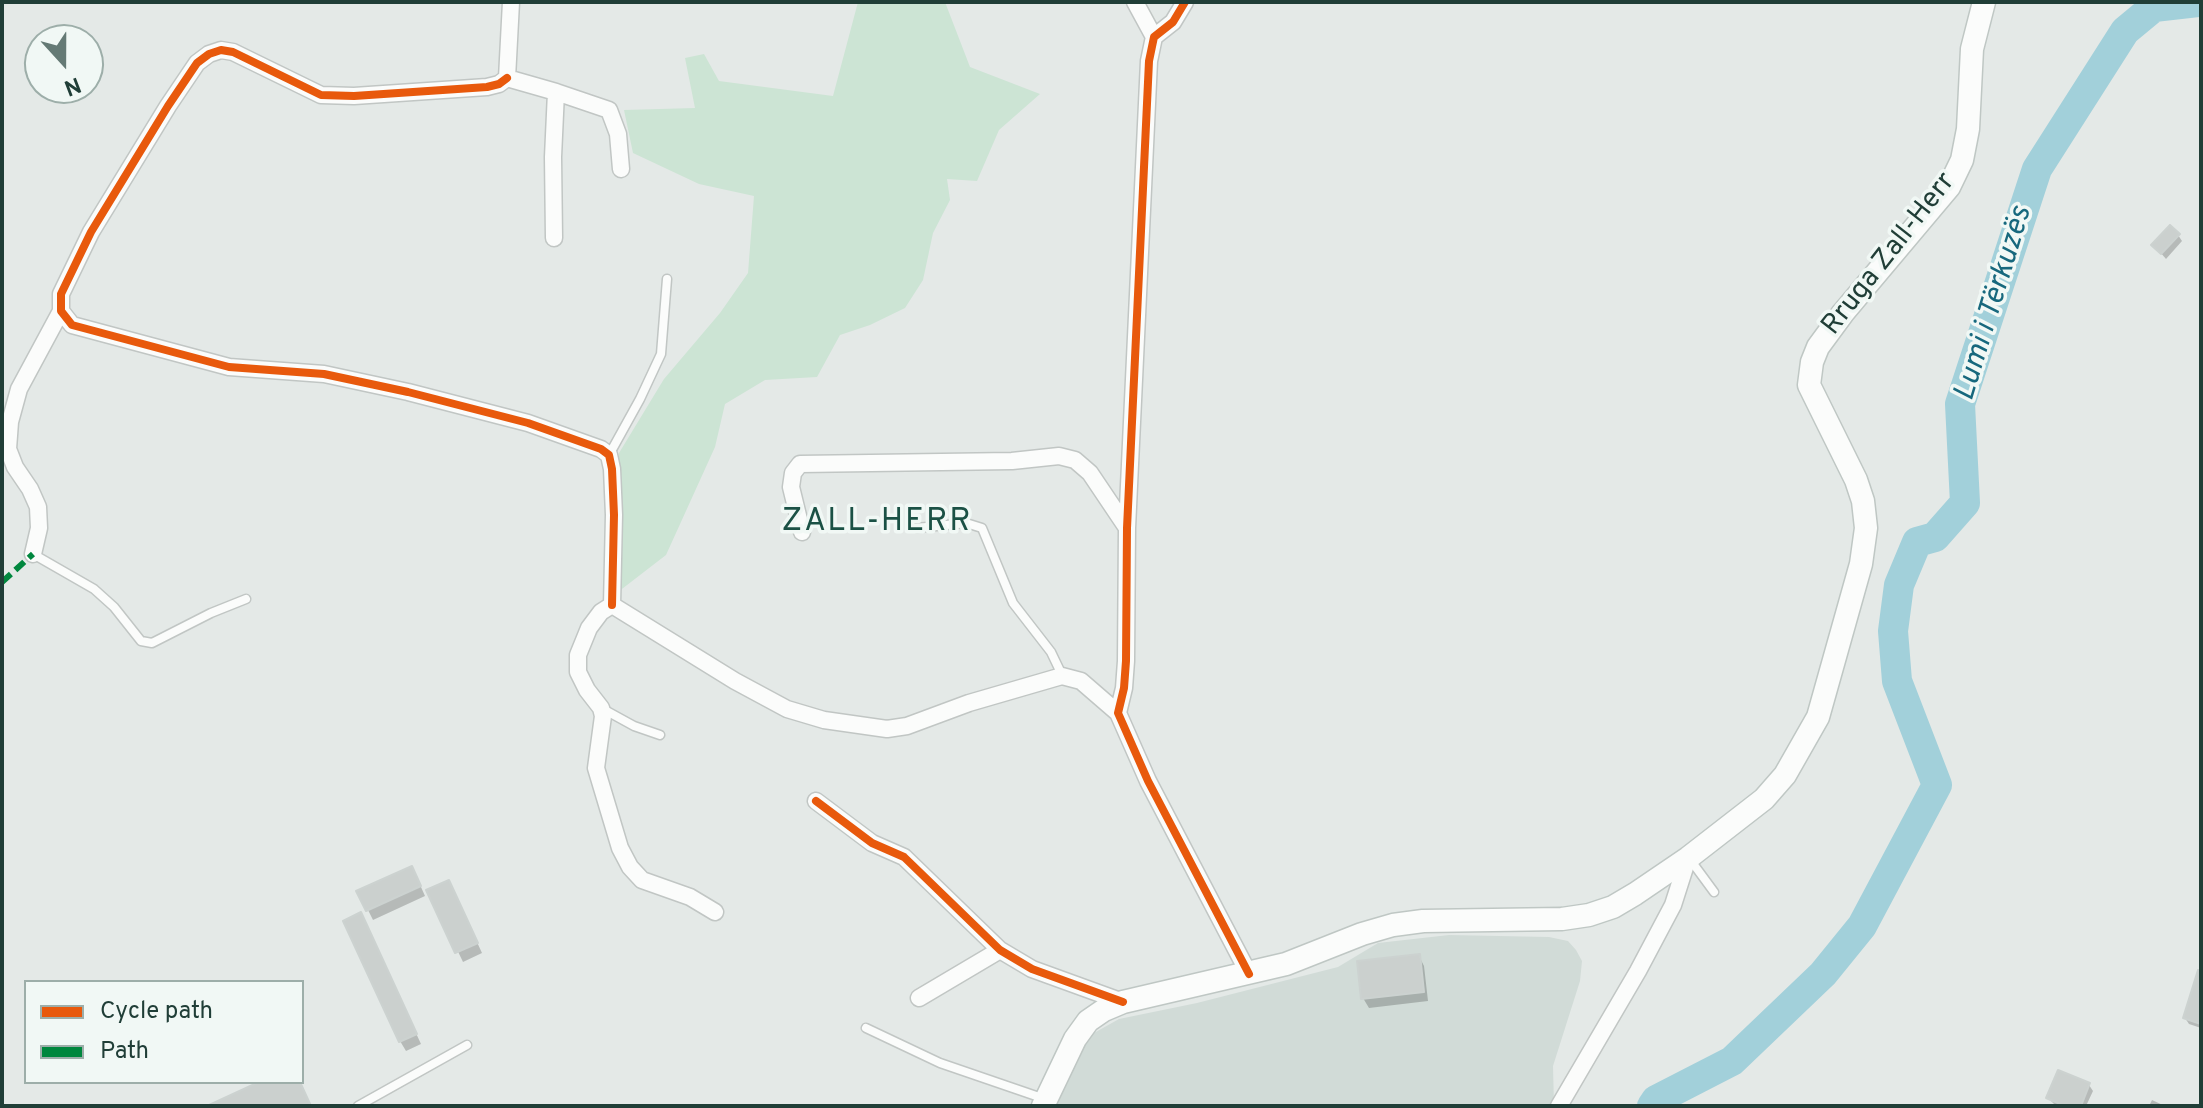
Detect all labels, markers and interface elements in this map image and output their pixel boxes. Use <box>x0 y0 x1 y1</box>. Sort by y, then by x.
north arrow <box>24 24 104 104</box>
text: N <box>60 70 84 100</box>
street label: Rruga Zall-Herr <box>1816 167 1964 343</box>
water label: Lumi i Tërkuzës <box>1948 203 2042 405</box>
district label: ZALL-HERR <box>781 505 973 543</box>
legend <box>24 980 304 1084</box>
text: Cycle path <box>100 997 213 1027</box>
text: Path <box>100 1037 149 1067</box>

